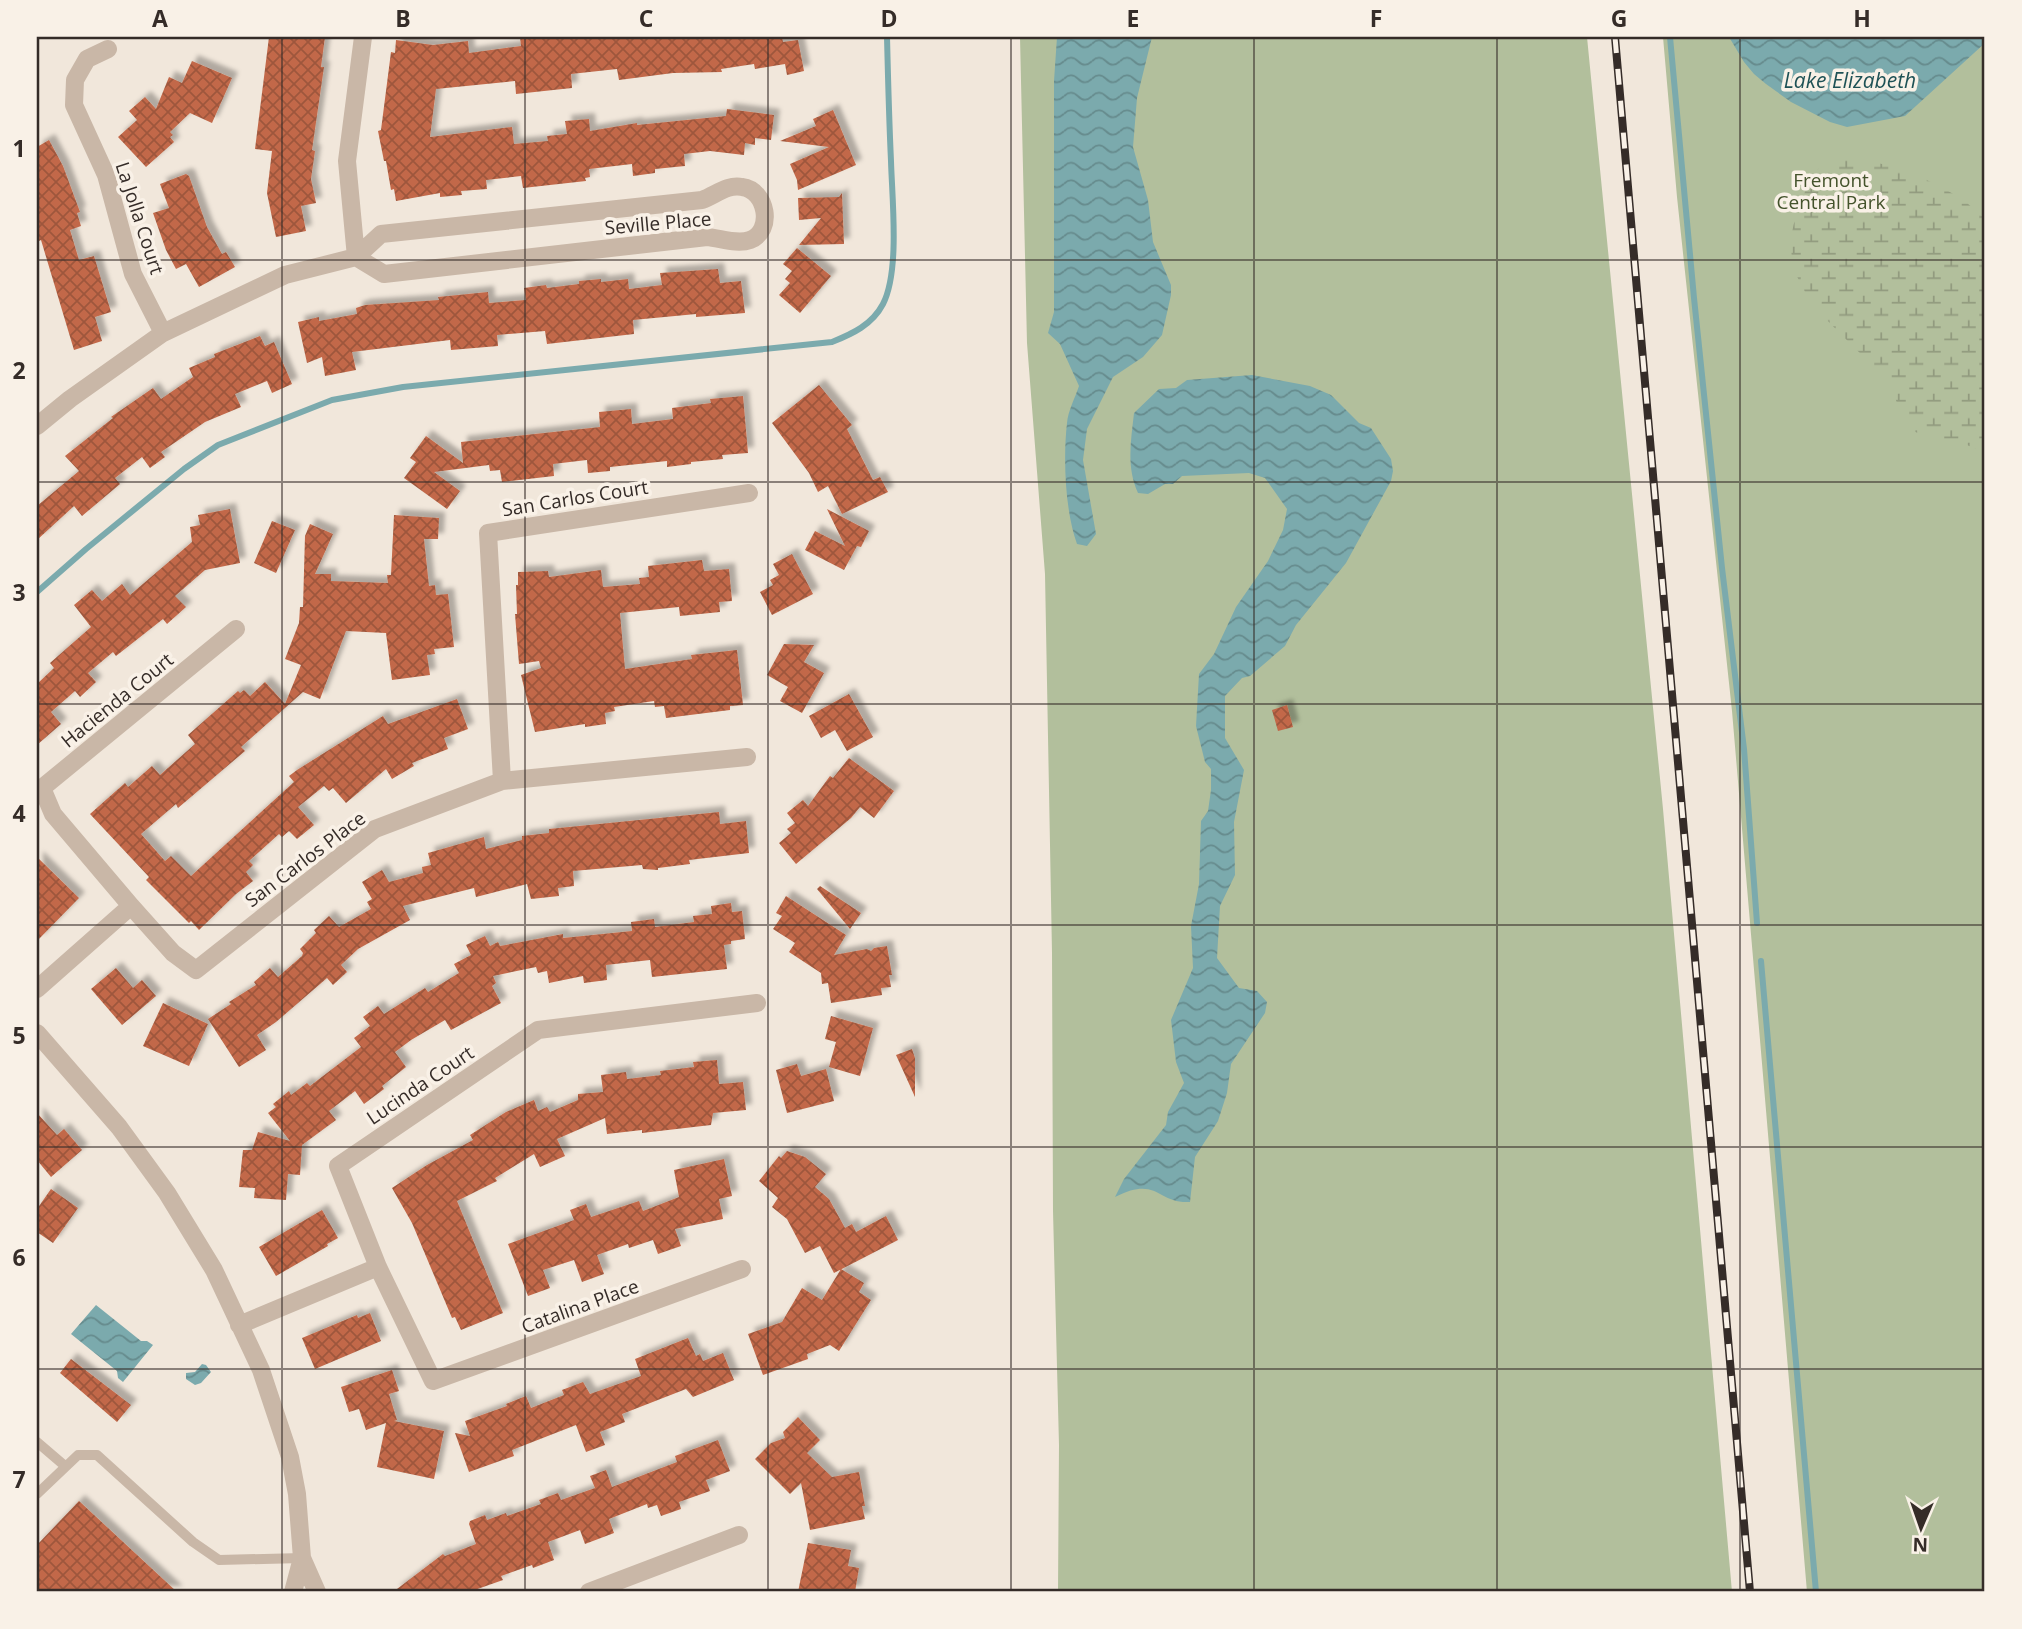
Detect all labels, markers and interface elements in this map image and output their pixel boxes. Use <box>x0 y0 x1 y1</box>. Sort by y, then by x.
text: A <box>152 2 168 34</box>
text: B <box>395 2 411 34</box>
text: C <box>639 2 653 34</box>
text: D <box>880 2 898 34</box>
text: E <box>1127 2 1139 34</box>
text: F <box>1370 2 1382 34</box>
text: G <box>1611 2 1627 34</box>
text: H <box>1853 2 1871 34</box>
water label: Lake Elizabeth <box>1784 66 1916 94</box>
text: 1 <box>12 132 26 164</box>
street label: La Jolla Court <box>110 159 170 278</box>
park label: Fremont Central Park <box>1777 167 1885 215</box>
street label: Seville Place <box>604 205 712 241</box>
text: 2 <box>12 354 26 386</box>
street label: San Carlos Court <box>500 474 650 522</box>
text: 3 <box>12 576 26 608</box>
street label: Hacienda Court <box>55 646 179 753</box>
text: 4 <box>12 797 26 829</box>
street label: San Carlos Place <box>239 805 371 913</box>
text: 5 <box>12 1019 26 1051</box>
street label: Lucinda Court <box>361 1039 479 1130</box>
text: 6 <box>12 1241 26 1273</box>
street label: Catalina Place <box>518 1273 642 1339</box>
text: 7 <box>12 1463 26 1495</box>
north arrow <box>1885 1492 1955 1562</box>
text: N <box>1912 1532 1929 1558</box>

